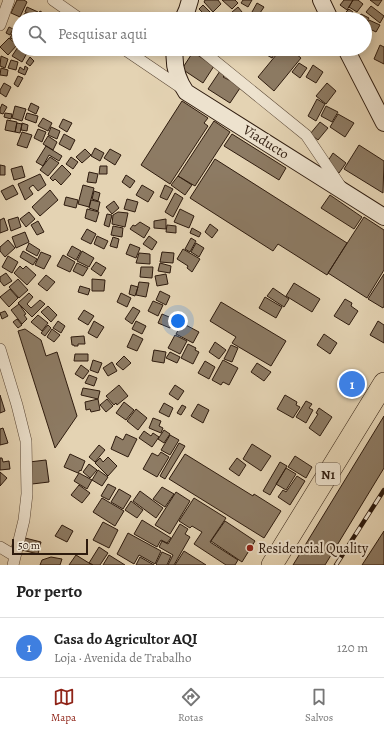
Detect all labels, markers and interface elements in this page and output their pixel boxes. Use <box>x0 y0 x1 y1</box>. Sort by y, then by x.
search box <box>12 12 372 56</box>
icon: search <box>26 23 48 45</box>
text: Pesquisar aqui <box>58 24 147 44</box>
street label: Viaducto <box>238 120 293 164</box>
your location <box>168 311 188 331</box>
pin: 1 <box>339 369 365 399</box>
road number: N1 <box>316 463 340 485</box>
scale bar <box>12 537 88 556</box>
text: 50 m <box>18 538 40 553</box>
place label: Residencial Quality <box>258 539 369 558</box>
marker: Residencial Quality <box>245 543 255 553</box>
text: Por perto <box>16 580 82 603</box>
text: Casa do Agricultor AQI <box>54 629 197 649</box>
text: 1 <box>27 639 31 656</box>
text: 120 m <box>337 639 368 656</box>
text: Loja · Avenida de Trabalho <box>54 649 191 666</box>
tab: Mapa <box>51 686 76 725</box>
tab: Rotas <box>178 686 203 725</box>
tab: Salvos <box>305 686 333 725</box>

